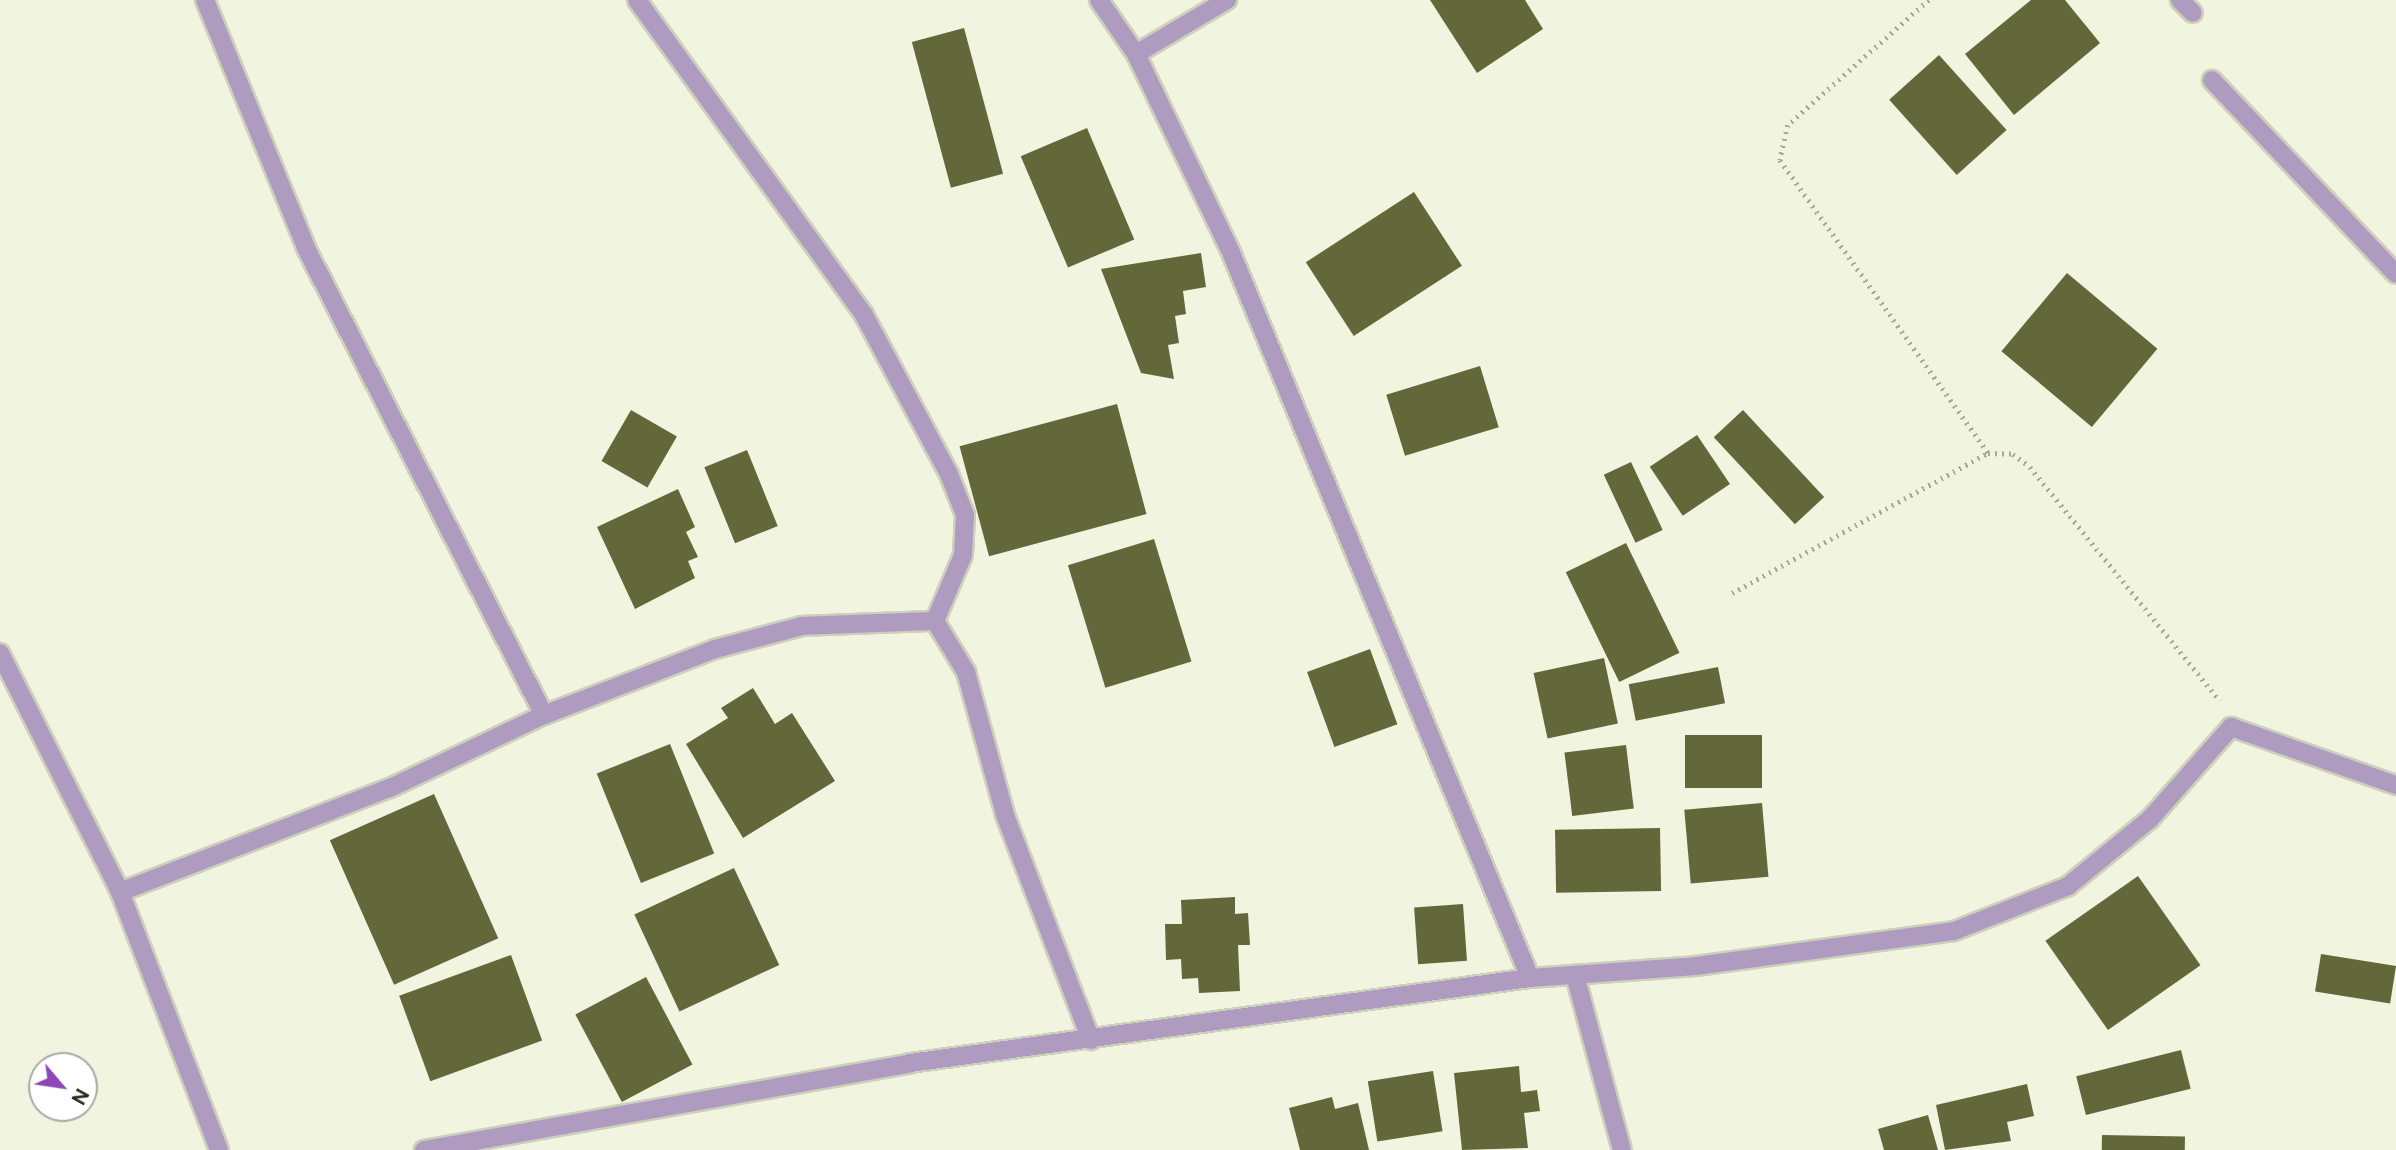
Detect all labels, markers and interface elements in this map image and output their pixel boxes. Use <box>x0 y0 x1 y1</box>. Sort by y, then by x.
north arrow <box>28 1052 98 1122</box>
text: N <box>66 1084 94 1108</box>

